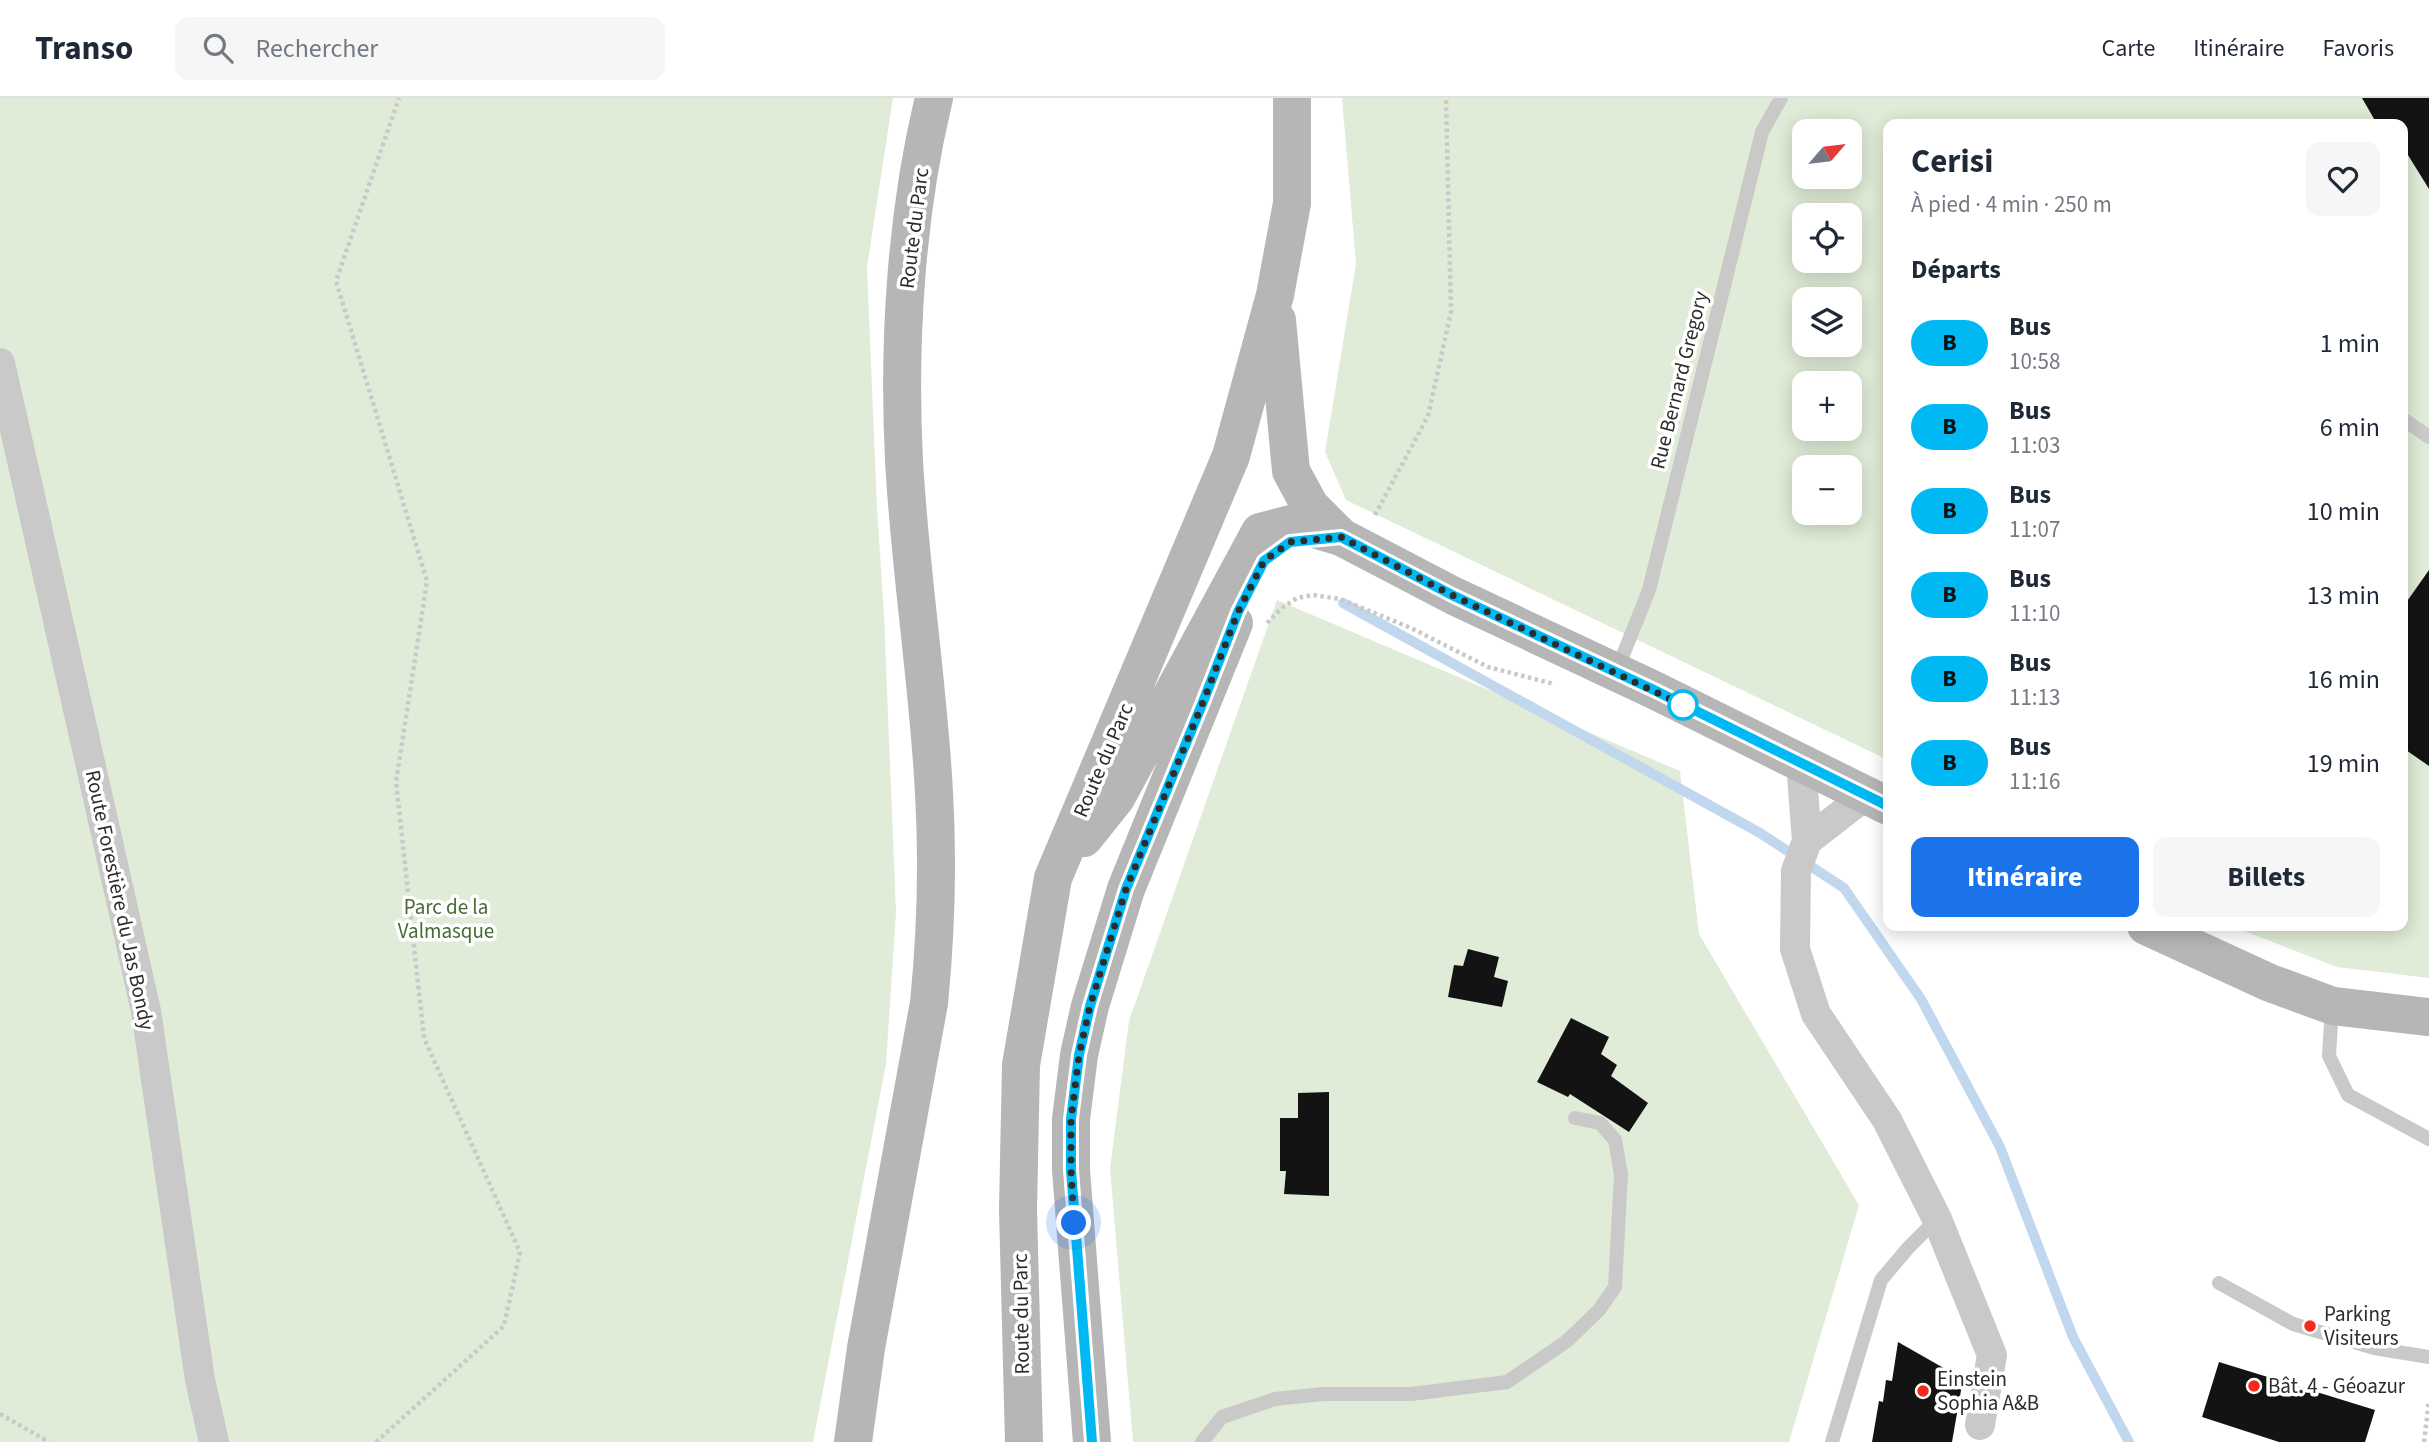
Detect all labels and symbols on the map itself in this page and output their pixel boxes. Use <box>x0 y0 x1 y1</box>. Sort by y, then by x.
north arrow <box>1792 119 1862 189</box>
street label: Route du Parc <box>892 165 936 290</box>
street label: Rue Bernard Gregory <box>1642 288 1716 472</box>
unlabelled marker <box>1668 690 1698 720</box>
street label: Route du Parc <box>1065 698 1141 822</box>
street label: Route Forestière du Jas Bondy <box>78 767 162 1033</box>
park label: Parc de la Valmasque <box>398 892 494 946</box>
your location <box>1056 1205 1091 1240</box>
street label: Route du Parc <box>1005 1253 1037 1375</box>
place label: Parking Visiteurs <box>2324 1299 2399 1353</box>
marker: Parking Visiteurs <box>2302 1318 2318 1334</box>
place label: Einstein Sophia A&B <box>1937 1364 2039 1418</box>
place label: Bât. 4 - Géoazur <box>2268 1371 2406 1401</box>
marker: Bât. 4 - Géoazur <box>2246 1378 2262 1394</box>
marker: Einstein Sophia A&B <box>1915 1383 1931 1399</box>

